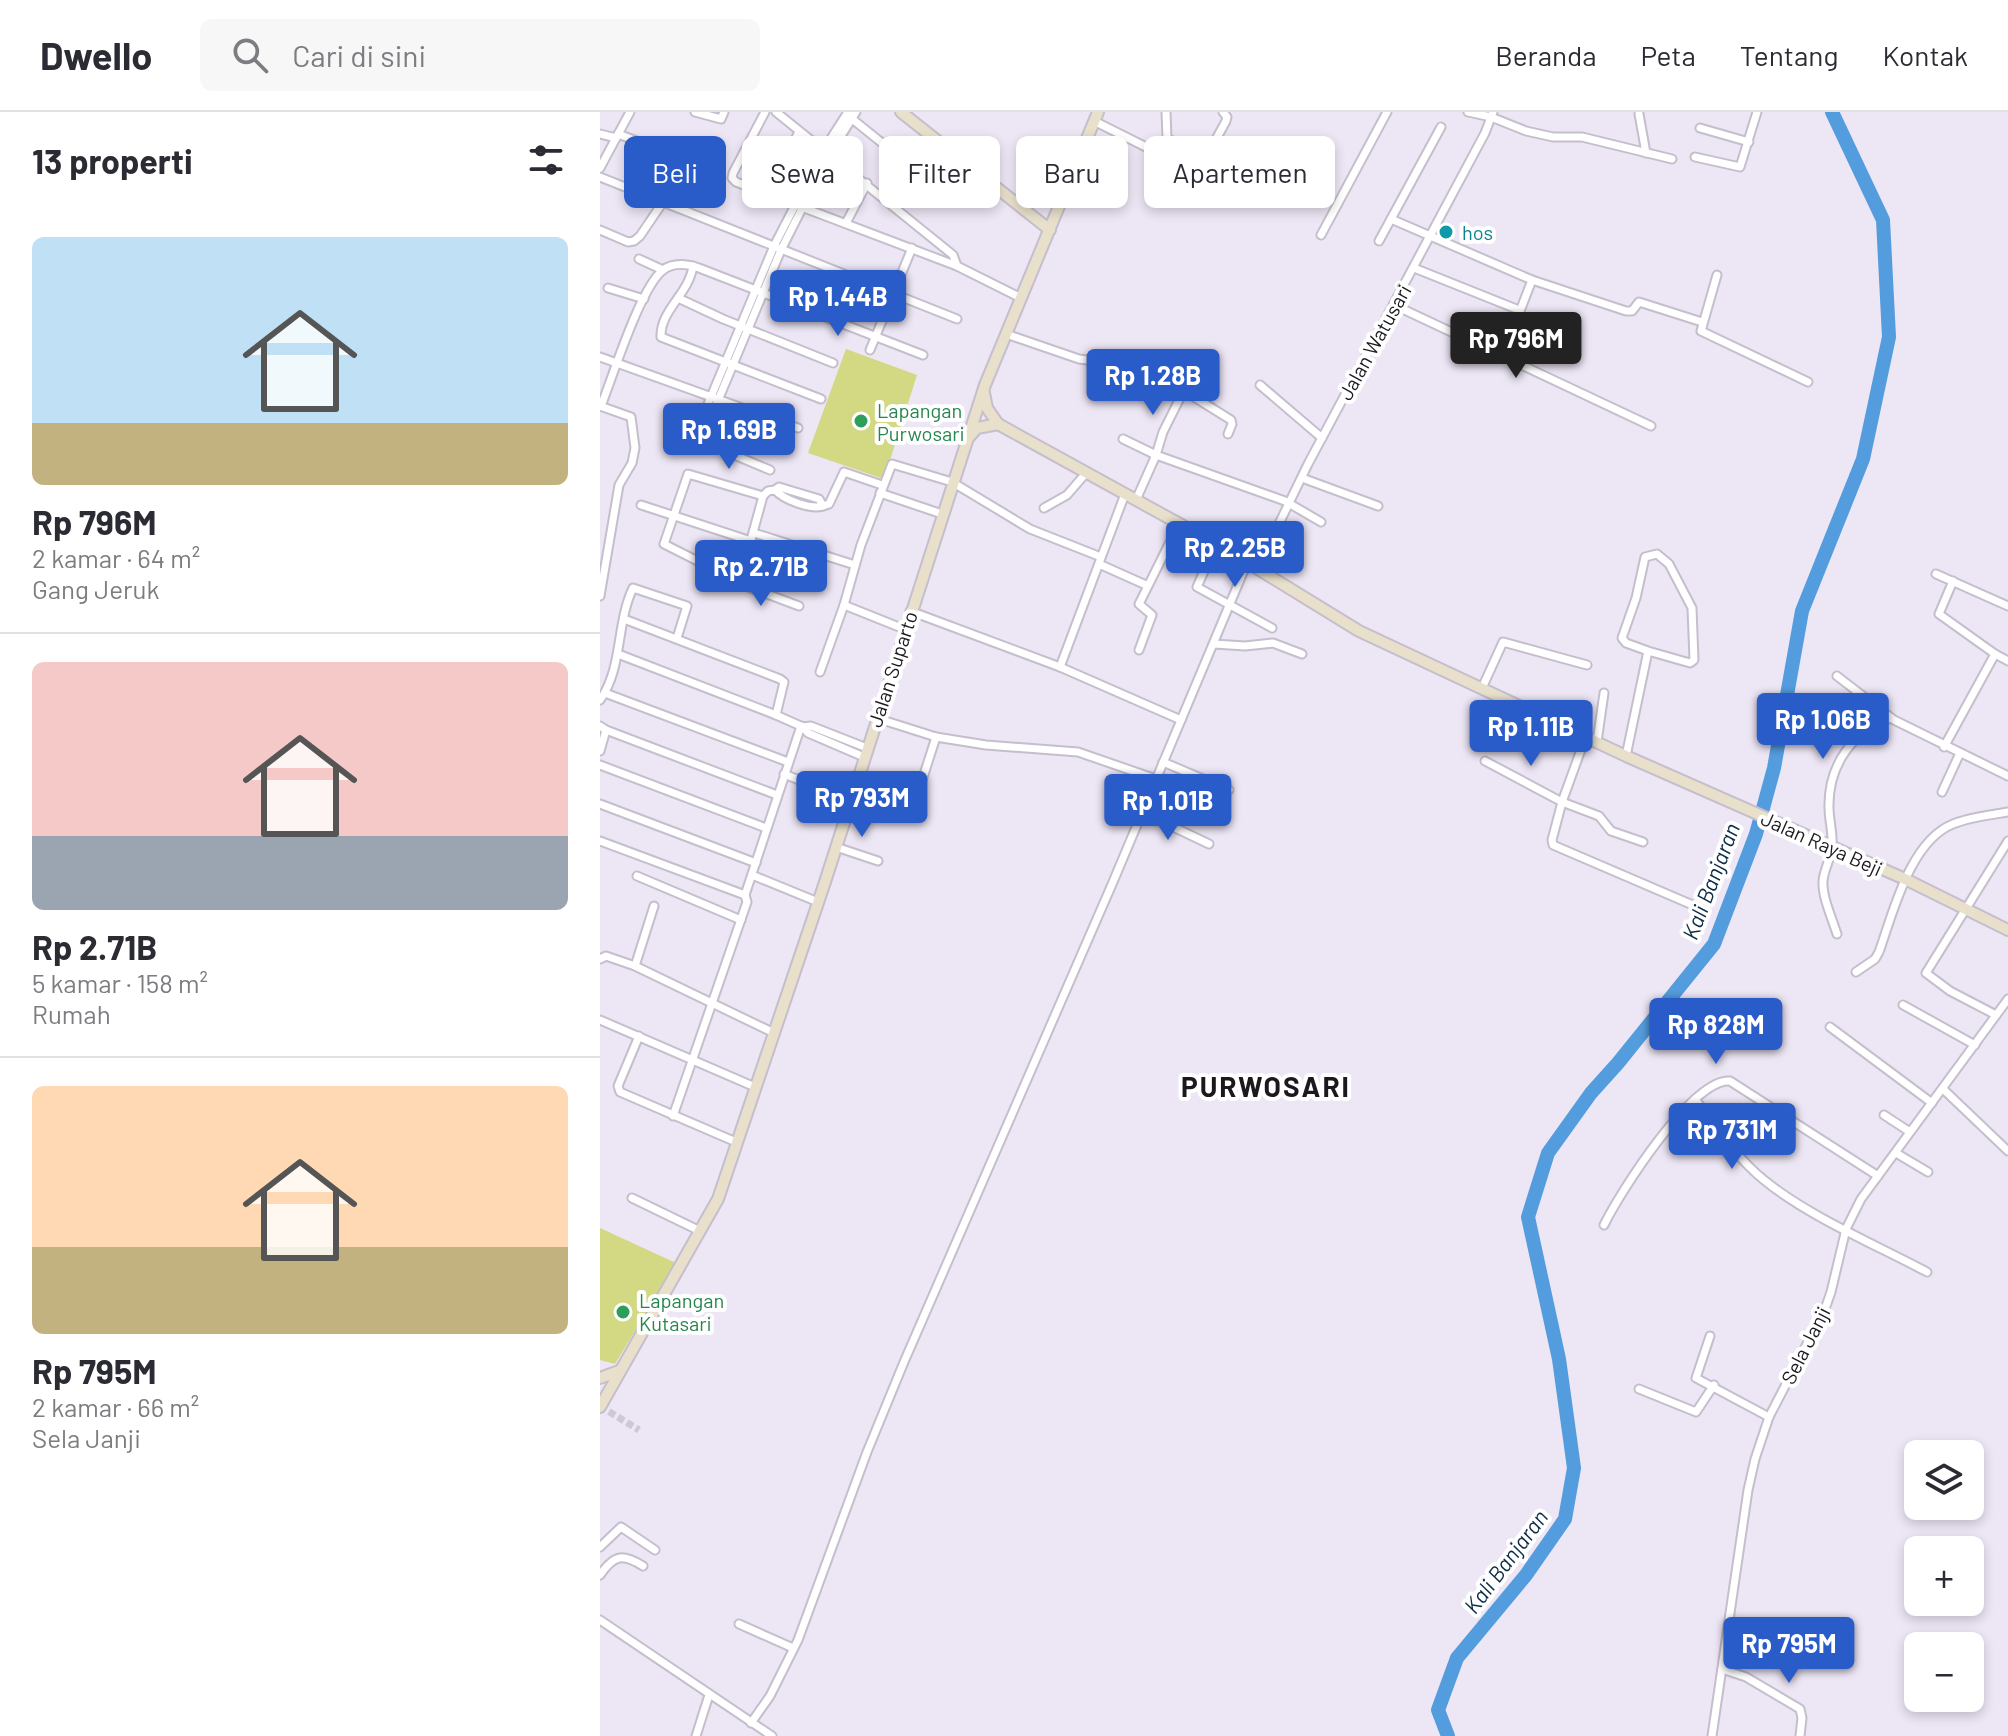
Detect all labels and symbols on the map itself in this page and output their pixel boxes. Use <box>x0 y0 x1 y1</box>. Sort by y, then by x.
place label: hos <box>1462 220 1493 244</box>
marker: hos <box>1437 223 1455 241</box>
pin: Rp 1.44B <box>755 270 921 338</box>
street label: Jalan Watusari <box>1332 280 1416 404</box>
pin: Rp 796M <box>1442 312 1590 380</box>
pin: Rp 1.28B <box>1070 349 1236 417</box>
place label: Lapangan Purwosari <box>877 398 965 445</box>
pin: Rp 1.69B <box>646 403 812 471</box>
marker: Lapangan Purwosari <box>852 412 870 430</box>
pin: Rp 2.25B <box>1152 521 1318 589</box>
pin: Rp 2.71B <box>678 540 844 608</box>
street label: Jalan Suparto <box>862 608 922 730</box>
pin: Rp 1.06B <box>1740 693 1906 761</box>
pin: Rp 1.11B <box>1448 700 1614 768</box>
pin: Rp 793M <box>788 771 936 839</box>
pin: Rp 1.01B <box>1085 774 1251 842</box>
street label: Jalan Raya Beji <box>1758 806 1886 880</box>
water label: Kali Banjaran <box>1676 819 1744 943</box>
pin: Rp 828M <box>1642 998 1790 1066</box>
district label: PURWOSARI <box>1181 1069 1351 1103</box>
pin: Rp 731M <box>1658 1103 1806 1171</box>
place label: Lapangan Kutasari <box>639 1288 724 1335</box>
street label: Sela Janji <box>1775 1302 1835 1388</box>
marker: Lapangan Kutasari <box>614 1303 632 1321</box>
water label: Kali Banjaran <box>1458 1504 1552 1618</box>
pin: Rp 795M <box>1715 1617 1863 1685</box>

